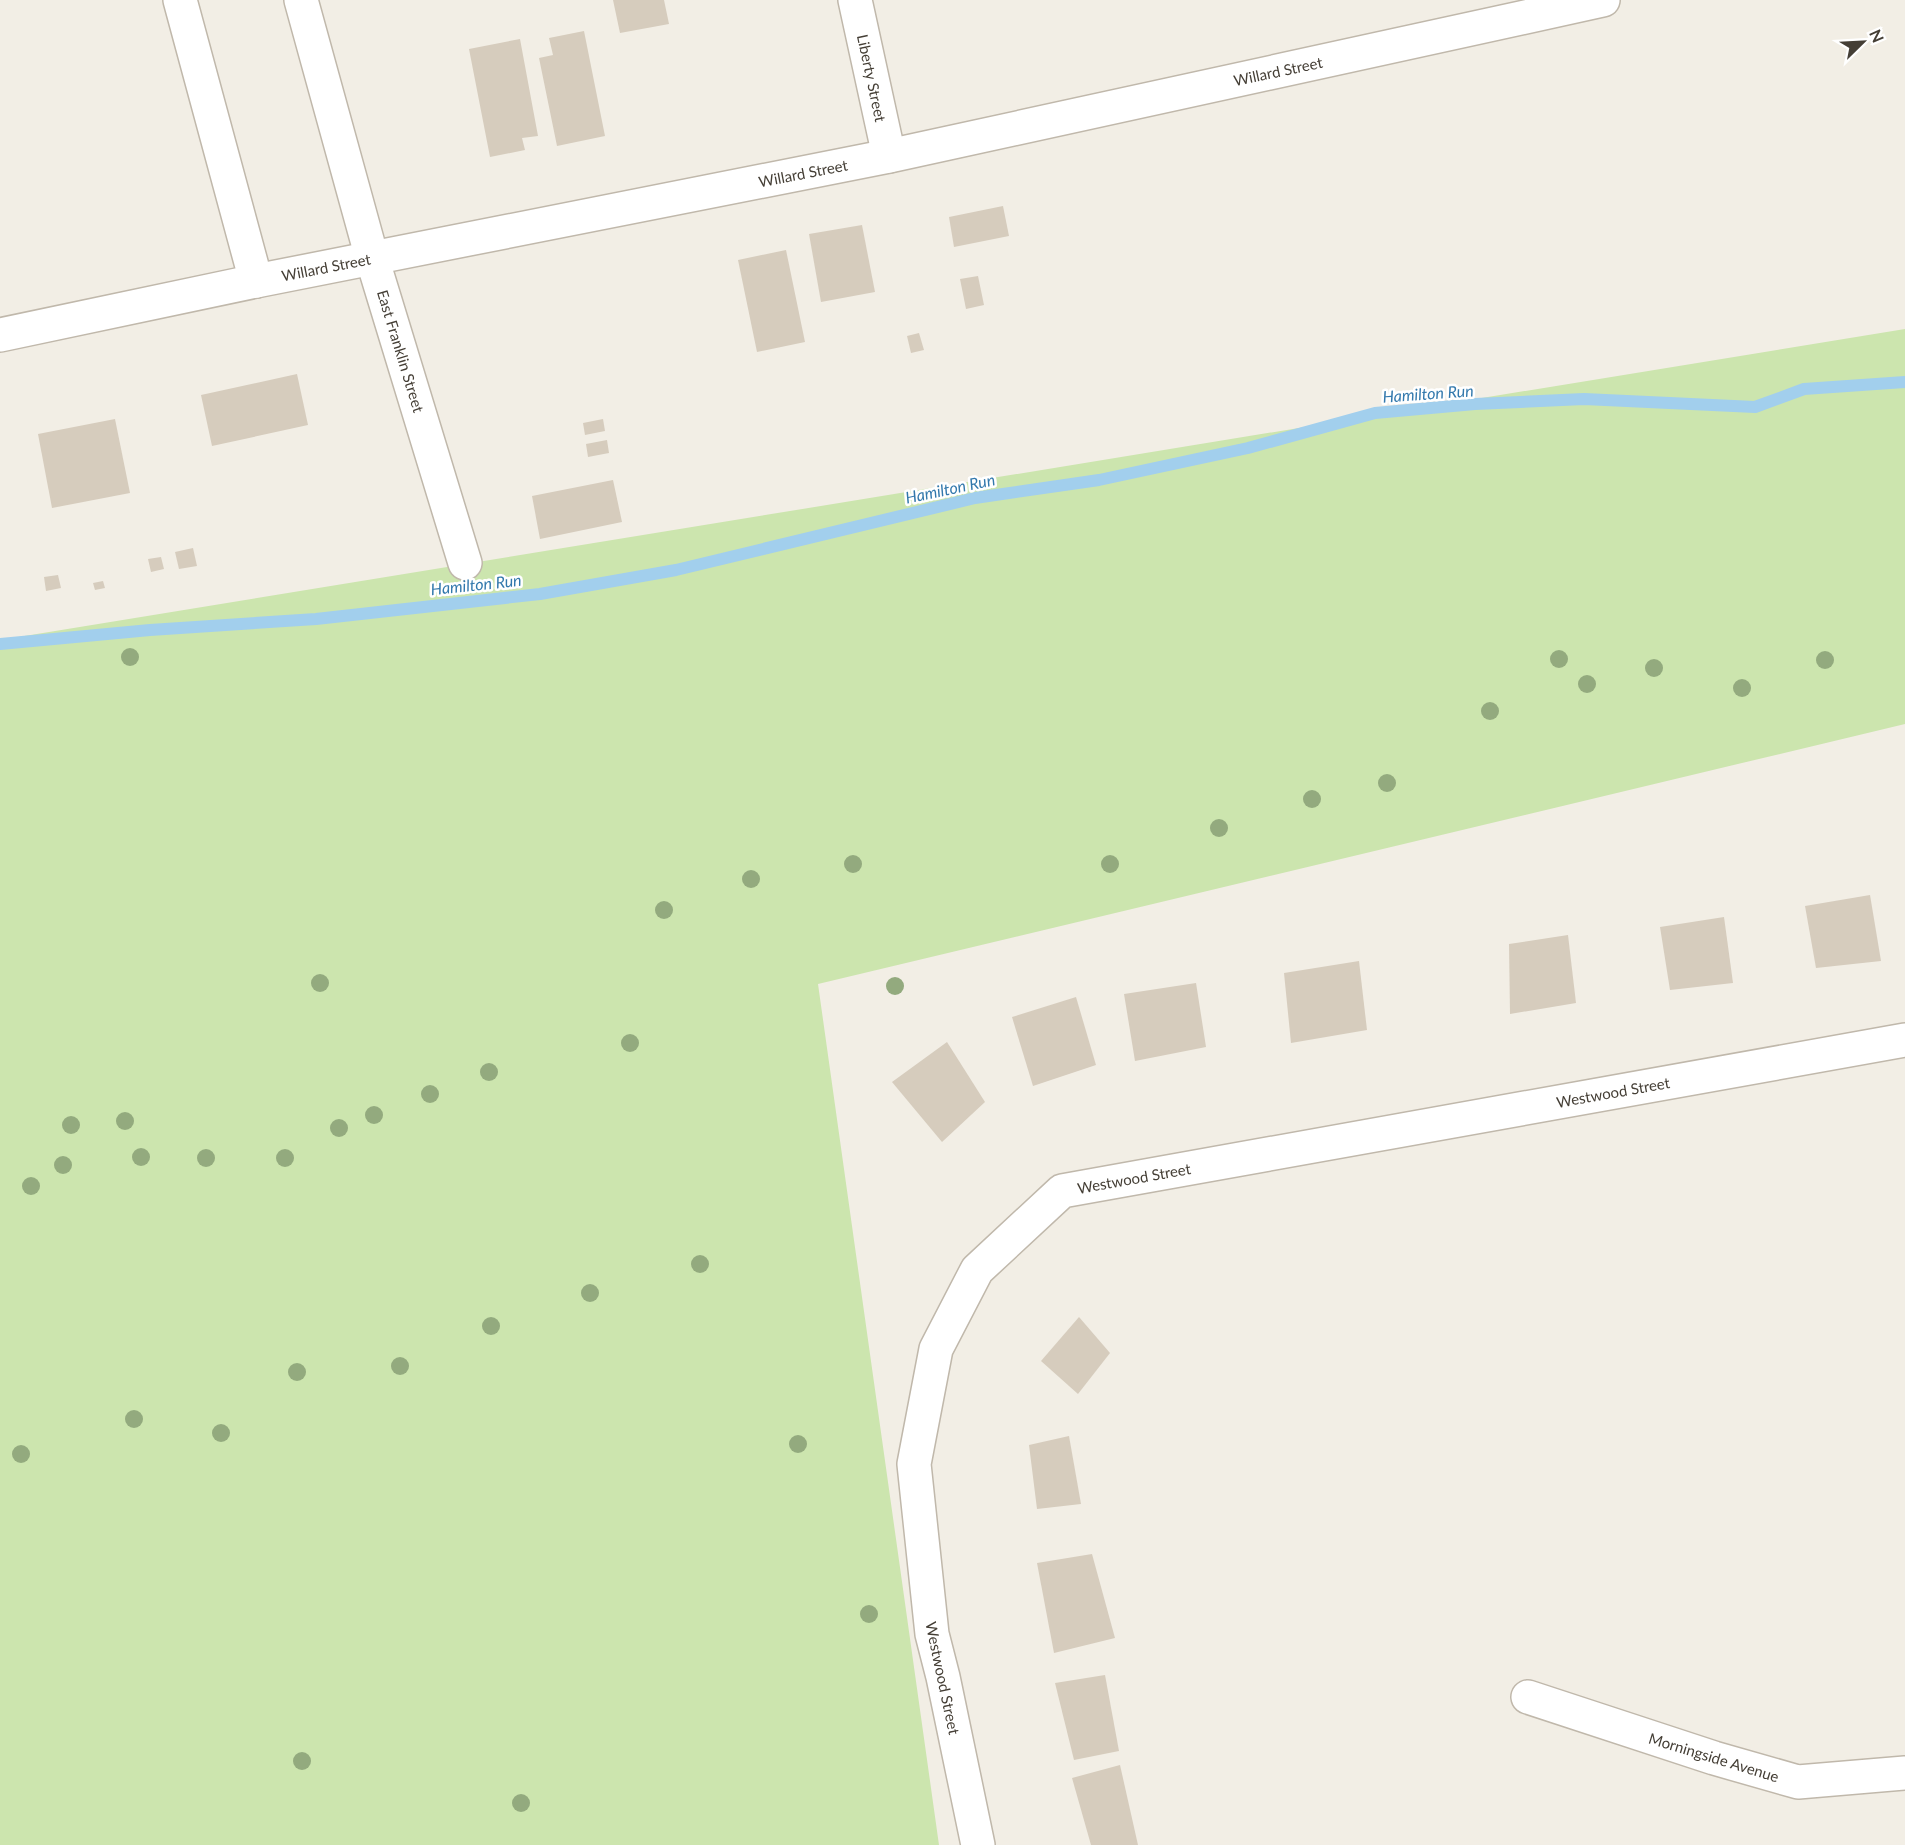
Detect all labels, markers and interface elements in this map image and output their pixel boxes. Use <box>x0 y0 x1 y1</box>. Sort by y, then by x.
north arrow <box>1833 12 1893 72</box>
text: N <box>1866 26 1888 45</box>
street label: Liberty Street <box>854 33 890 124</box>
street label: Willard Street <box>1232 53 1325 89</box>
street label: Willard Street <box>757 155 850 190</box>
street label: Willard Street <box>280 249 373 284</box>
street label: East Franklin Street <box>374 288 428 415</box>
water label: Hamilton Run <box>1382 380 1474 406</box>
water label: Hamilton Run <box>903 469 997 507</box>
water label: Hamilton Run <box>430 570 522 598</box>
street label: Westwood Street <box>1555 1073 1672 1111</box>
street label: Westwood Street <box>1076 1159 1193 1197</box>
street label: Westwood Street <box>922 1620 964 1737</box>
street label: Morningside Avenue <box>1647 1729 1781 1785</box>

